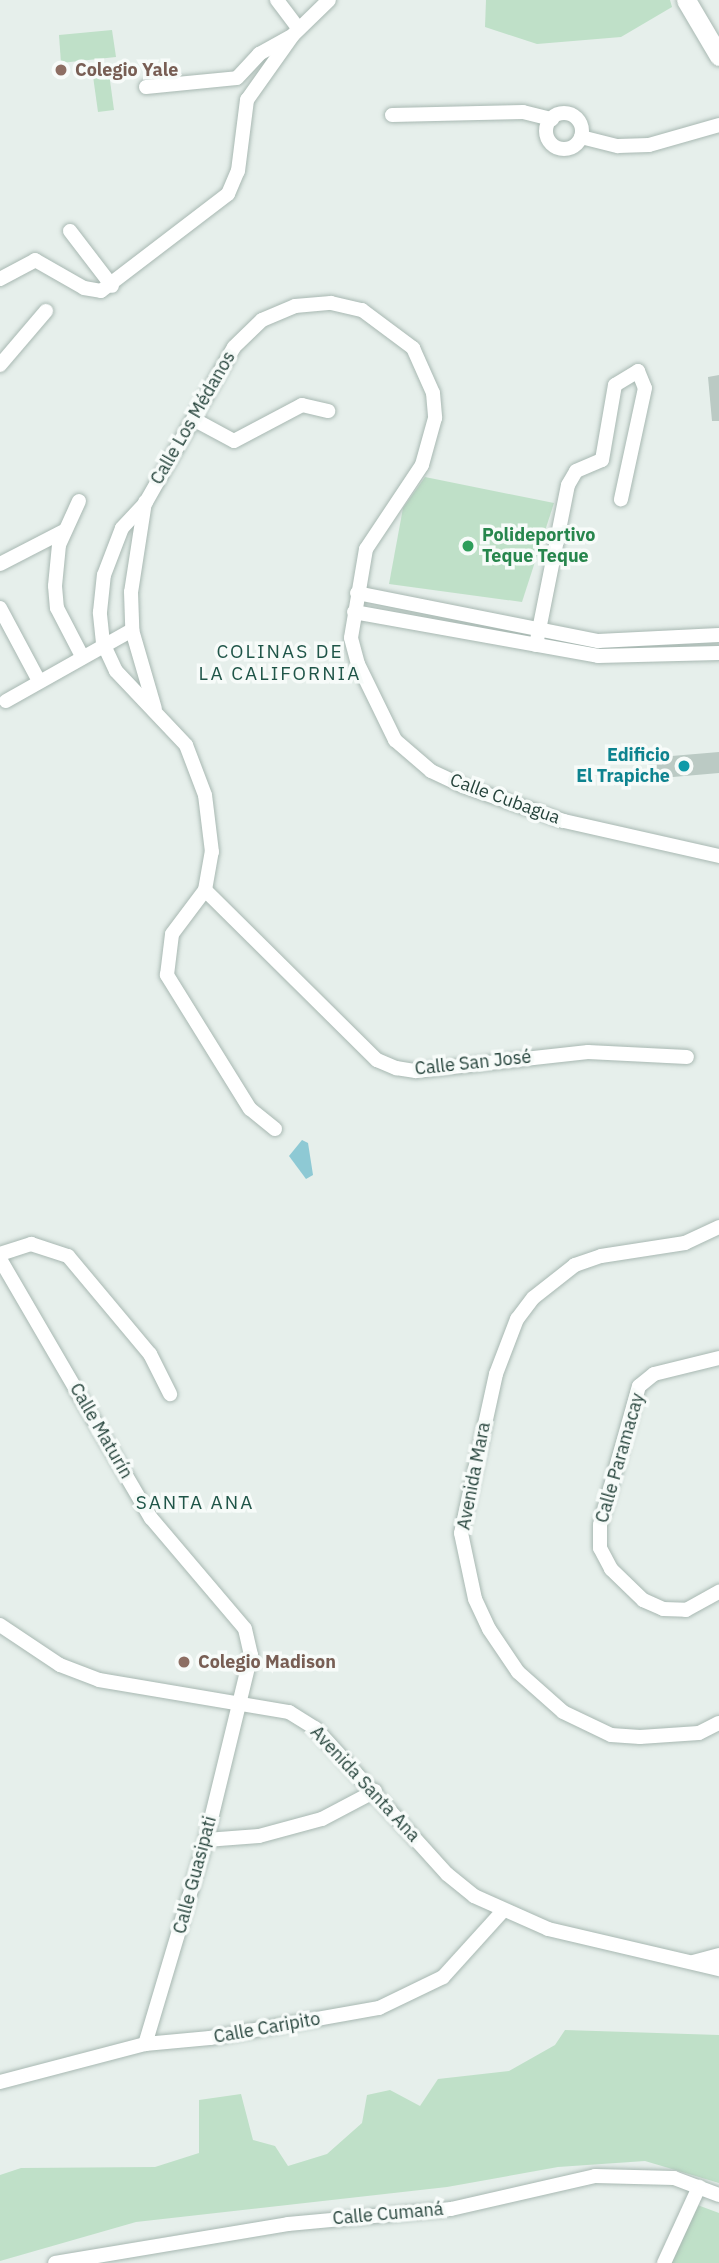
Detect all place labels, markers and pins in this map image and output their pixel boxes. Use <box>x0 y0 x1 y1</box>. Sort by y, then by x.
place label: Colegio Yale <box>75 59 178 81</box>
marker: Colegio Yale <box>53 62 69 78</box>
place label: Polideportivo Teque Teque <box>482 525 595 568</box>
marker: Polideportivo Teque Teque <box>460 538 476 554</box>
place label: Edificio El Trapiche <box>576 745 670 788</box>
marker: Edificio El Trapiche <box>676 758 692 774</box>
place label: Colegio Madison <box>198 1651 336 1673</box>
marker: Colegio Madison <box>176 1654 192 1670</box>

